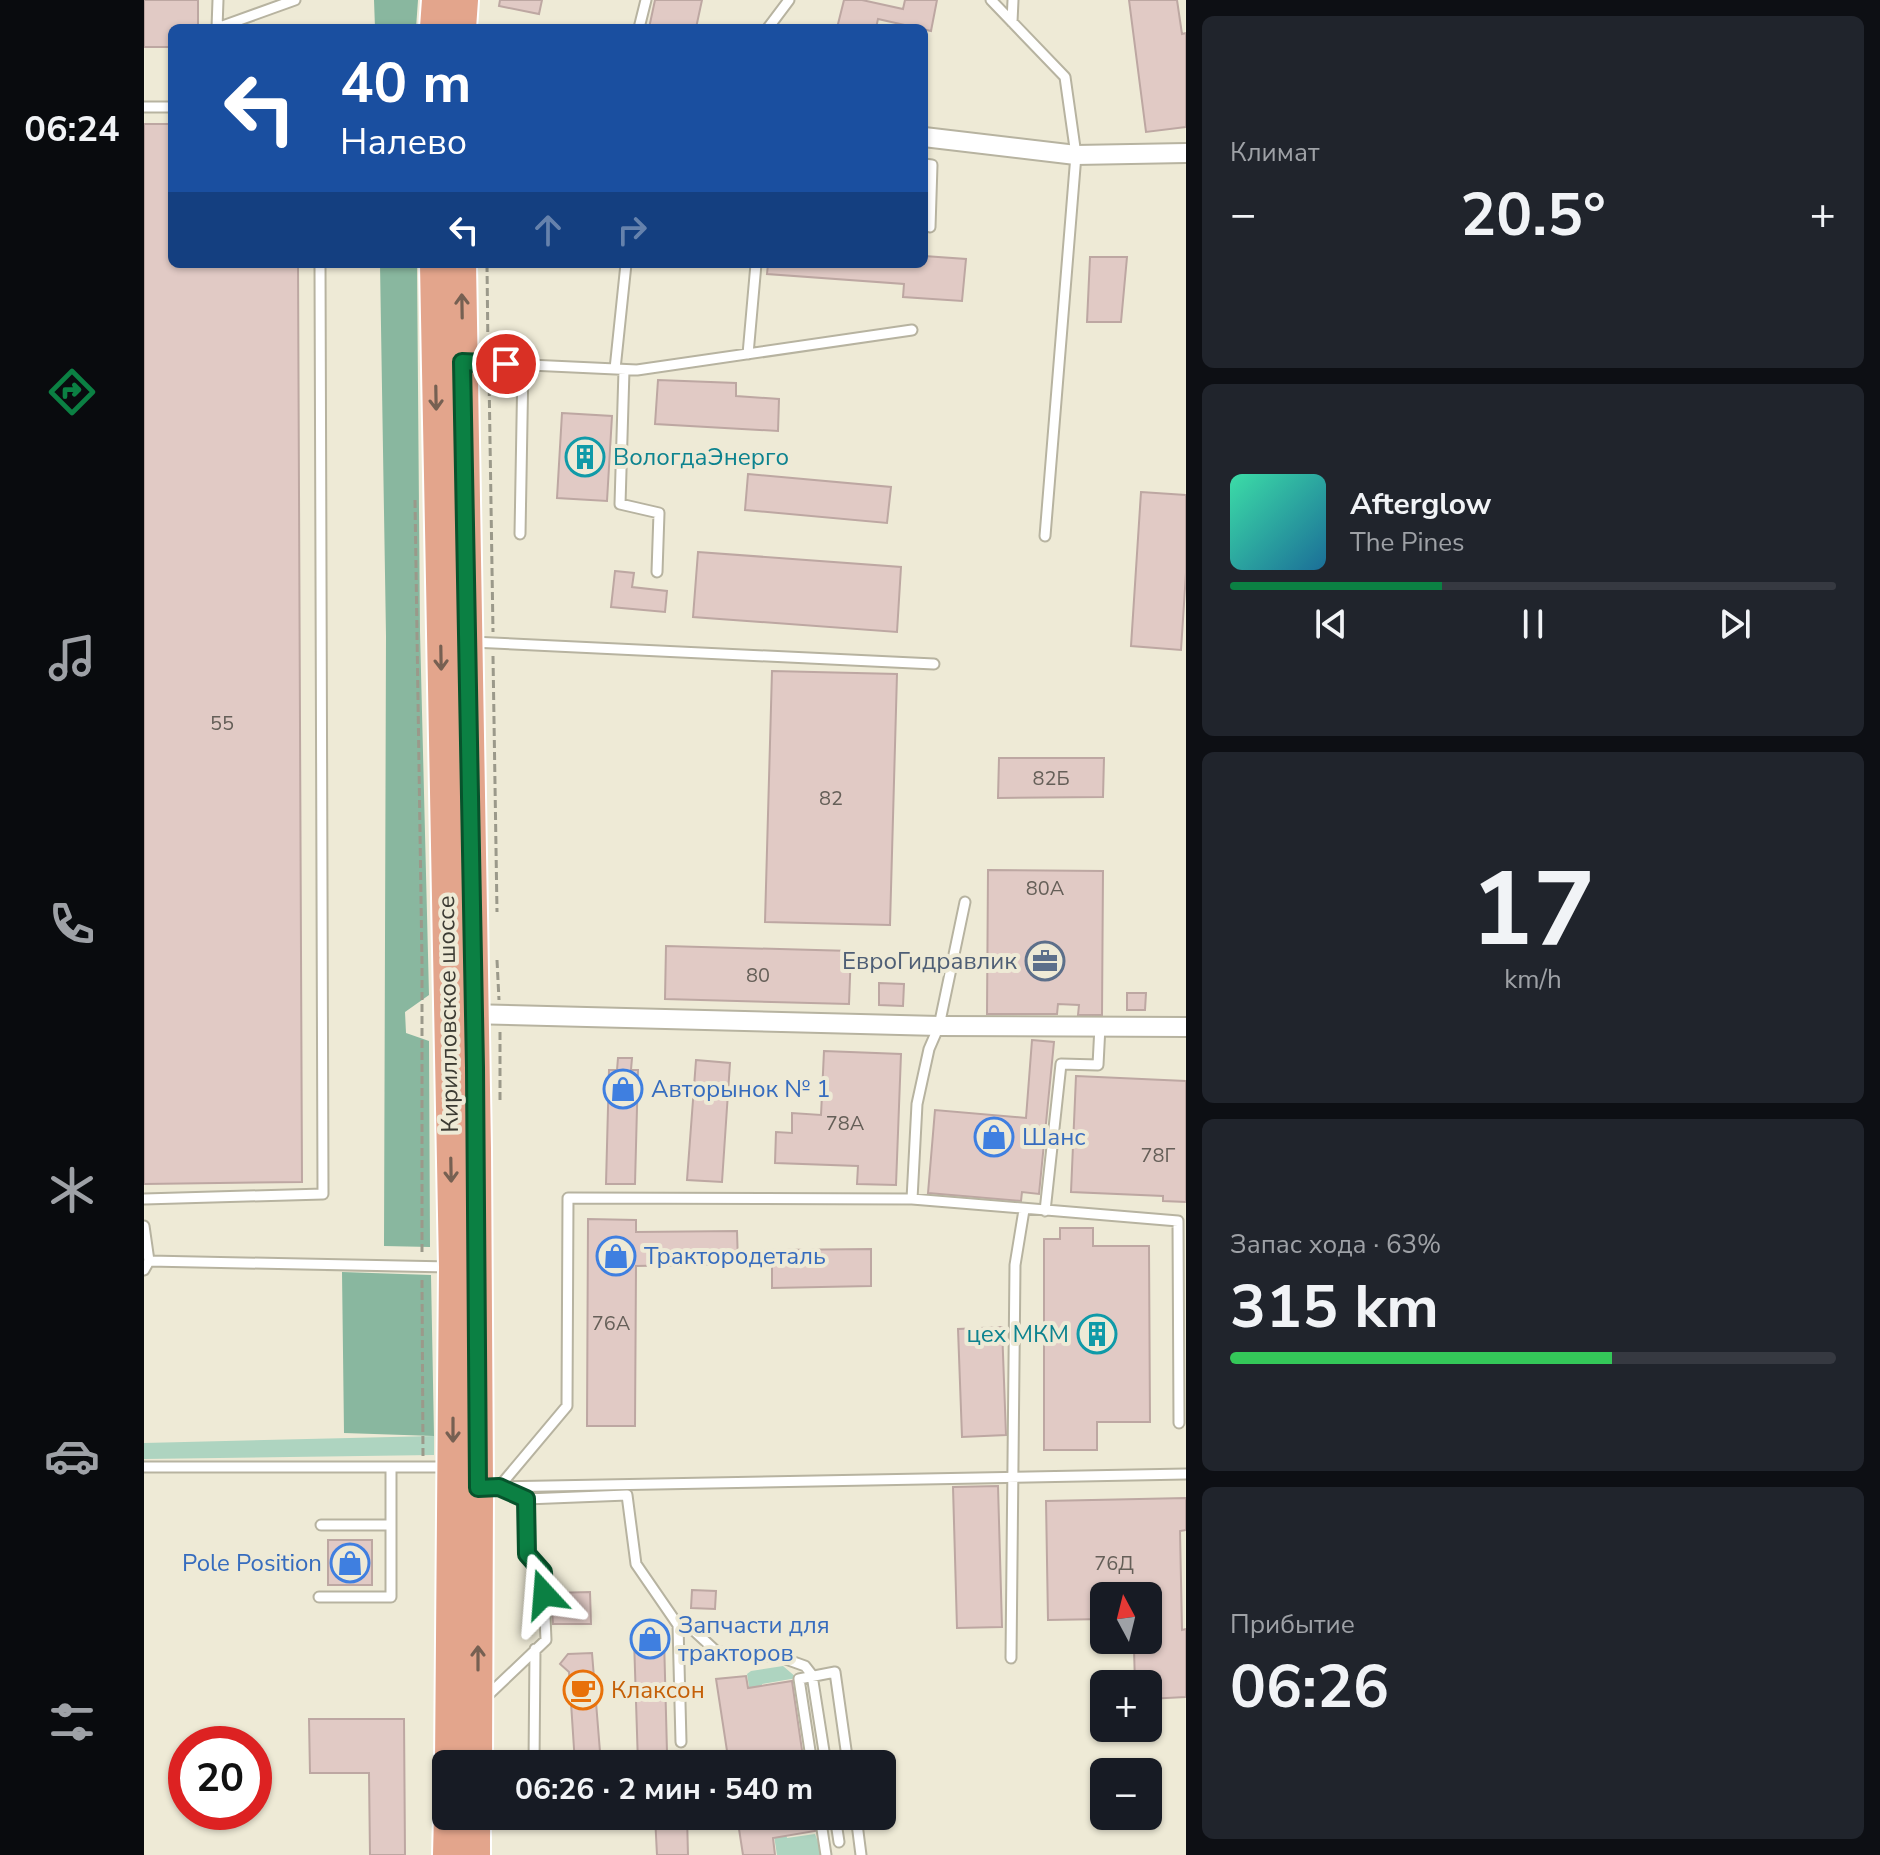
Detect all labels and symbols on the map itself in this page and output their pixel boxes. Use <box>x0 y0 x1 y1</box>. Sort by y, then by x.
one-way arrow <box>454 293 469 320</box>
pin <box>472 330 540 398</box>
one-way arrow <box>428 384 444 411</box>
building icon: ВологдаЭнерго <box>564 436 606 478</box>
place label: ВологдаЭнерго <box>613 441 789 473</box>
one-way arrow <box>433 644 448 671</box>
house number: 55 <box>210 710 234 737</box>
house number: 82Б <box>1032 765 1070 792</box>
house number: 82 <box>819 785 843 812</box>
house number: 80А <box>1026 875 1065 902</box>
street label: Кирилловское шоссе <box>430 895 466 1133</box>
office icon: ЕвроГидравлик <box>1024 940 1066 982</box>
place label: ЕвроГидравлик <box>842 945 1017 977</box>
house number: 80 <box>746 962 770 989</box>
shop icon: Авторынок № 1 <box>602 1068 644 1110</box>
place label: Авторынок № 1 <box>651 1073 831 1105</box>
house number: 78А <box>826 1110 865 1137</box>
shop icon: Шанс <box>973 1116 1015 1158</box>
place label: Шанс <box>1022 1121 1086 1153</box>
house number: 78Г <box>1141 1142 1176 1169</box>
one-way arrow <box>444 1156 459 1183</box>
shop icon: Трактородеталь <box>595 1235 637 1277</box>
place label: Трактородеталь <box>644 1240 826 1272</box>
house number: 76А <box>592 1310 631 1337</box>
building icon: цех МКМ <box>1076 1313 1118 1355</box>
place label: цех МКМ <box>966 1318 1069 1350</box>
one-way arrow <box>445 1416 461 1443</box>
shop icon: Pole Position <box>329 1542 371 1584</box>
place label: Pole Position <box>182 1547 322 1579</box>
house number: 76Д <box>1094 1550 1134 1577</box>
position arrow <box>502 1552 586 1636</box>
north arrow <box>1090 1582 1162 1654</box>
place label: Запчасти для тракторов <box>678 1609 830 1669</box>
shop icon: Запчасти для тракторов <box>629 1618 671 1660</box>
one-way arrow <box>470 1645 486 1672</box>
cafe icon: Клаксон <box>562 1669 604 1711</box>
place label: Клаксон <box>611 1674 705 1706</box>
speed limit sign: 20 <box>168 1726 272 1830</box>

